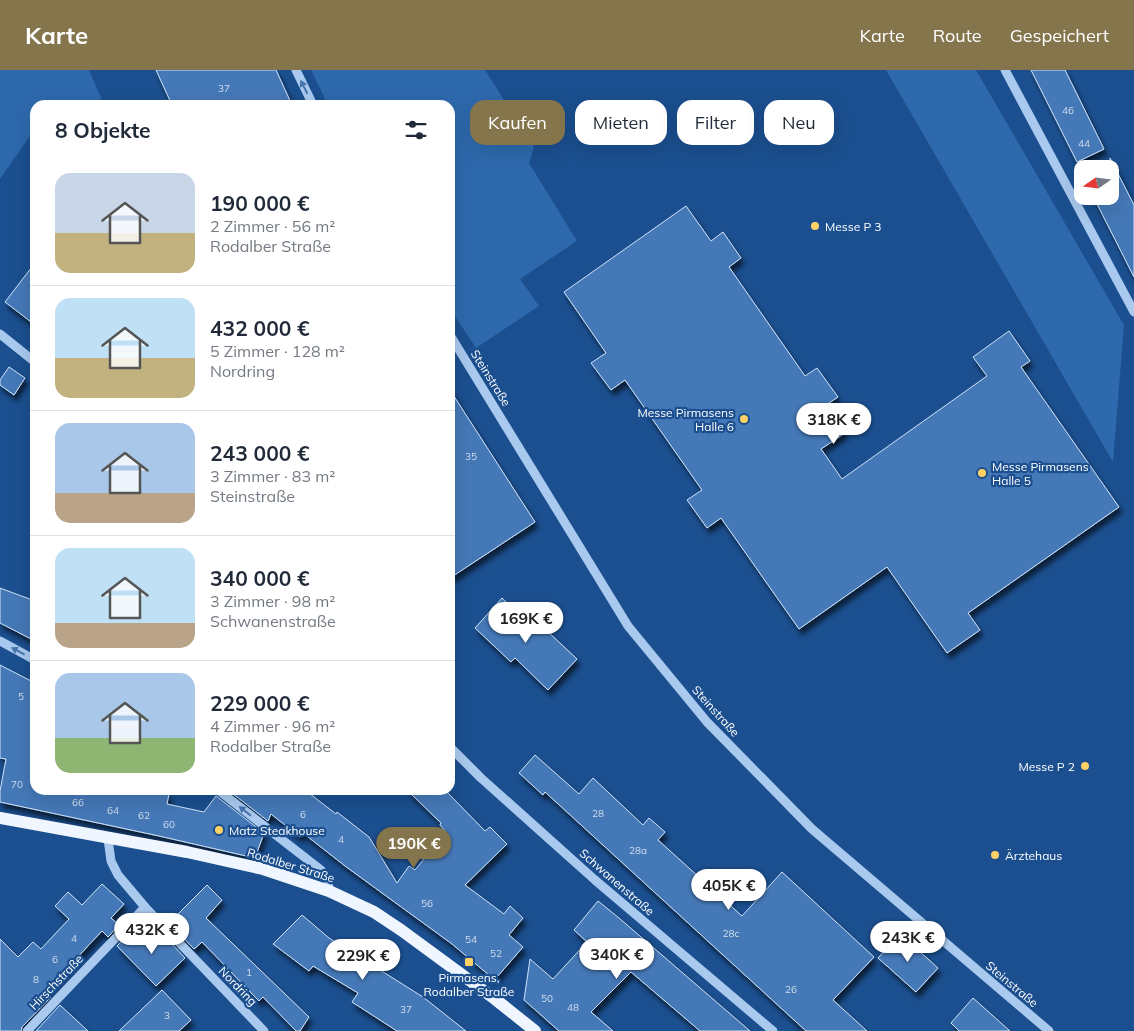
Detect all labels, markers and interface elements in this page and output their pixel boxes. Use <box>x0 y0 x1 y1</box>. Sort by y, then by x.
text: Karte <box>25 20 88 50</box>
text: Karte <box>860 24 905 47</box>
text: Route <box>933 24 982 47</box>
text: Gespeichert <box>1010 24 1109 47</box>
one-way arrow <box>300 80 308 95</box>
house number: 37 <box>218 82 230 95</box>
chip: Kaufen <box>470 100 565 145</box>
chip: Mieten <box>575 100 667 145</box>
chip: Filter <box>677 100 754 145</box>
chip: Neu <box>764 100 834 145</box>
house number: 46 <box>1062 104 1074 117</box>
icon: filters <box>402 116 430 144</box>
text: 8 Objekte <box>55 117 151 143</box>
house number: 44 <box>1078 137 1090 150</box>
north arrow <box>1074 160 1119 205</box>
map controls <box>1074 160 1119 205</box>
text: 190 000 € <box>210 190 310 216</box>
icon: home <box>95 193 155 253</box>
text: 2 Zimmer · 56 m² <box>210 216 335 236</box>
place label: Messe P 3 <box>825 219 882 234</box>
marker: Messe P 3 <box>809 220 821 232</box>
text: Rodalber Straße <box>210 236 331 256</box>
text: 432 000 € <box>210 315 310 341</box>
icon: home <box>95 318 155 378</box>
text: 5 Zimmer · 128 m² <box>210 341 345 361</box>
street label: Steinstraße <box>468 347 514 409</box>
text: Nordring <box>210 361 275 381</box>
pin: 318K € <box>793 402 875 445</box>
place label: Messe Pirmasens Halle 6 <box>637 405 734 434</box>
text: 318K € <box>807 409 861 429</box>
marker: Messe Pirmasens Halle 6 <box>738 413 750 425</box>
text: 243 000 € <box>210 440 310 466</box>
icon: home <box>95 443 155 503</box>
house number: 35 <box>465 450 477 463</box>
place label: Messe Pirmasens Halle 5 <box>992 459 1089 488</box>
text: 3 Zimmer · 83 m² <box>210 466 335 486</box>
marker: Messe Pirmasens Halle 5 <box>976 467 988 479</box>
text: Steinstraße <box>210 486 295 506</box>
text: 340 000 € <box>210 565 310 591</box>
icon: home <box>95 568 155 628</box>
text: 3 Zimmer · 98 m² <box>210 591 335 611</box>
pin: 169K € <box>485 602 567 644</box>
text: 169K € <box>499 608 553 628</box>
text: Schwanenstraße <box>210 611 336 631</box>
one-way arrow <box>10 647 25 655</box>
street label: Steinstraße <box>689 682 743 740</box>
house number: 5 <box>18 690 24 703</box>
text: 229 000 € <box>210 690 310 716</box>
icon: home <box>95 693 155 753</box>
text: 4 Zimmer · 96 m² <box>210 716 335 736</box>
text: Rodalber Straße <box>210 736 331 756</box>
place label: Messe P 2 <box>1018 759 1075 774</box>
marker: Messe P 2 <box>1079 760 1091 772</box>
house number: 70 <box>11 778 23 791</box>
house number: 66 <box>72 796 84 809</box>
house number: 64 <box>107 804 119 817</box>
one-way arrow <box>239 806 252 817</box>
house number: 28 <box>592 807 604 820</box>
house number: 6 <box>300 808 306 821</box>
house number: 62 <box>138 809 150 822</box>
house number: 60 <box>163 818 175 831</box>
place label: Matz Steakhouse <box>229 823 325 838</box>
marker: Matz Steakhouse <box>213 824 225 836</box>
pin: 190K € <box>373 826 455 869</box>
house number: 4 <box>338 833 344 846</box>
text: 190K € <box>387 833 441 853</box>
house number: 28a <box>629 844 647 857</box>
street label: Rodalber Straße <box>245 845 337 885</box>
street label: Schwanenstraße <box>577 845 657 919</box>
place label: Ärztehaus <box>1005 848 1062 863</box>
marker: Ärztehaus <box>989 849 1001 861</box>
pin: 405K € <box>688 868 770 911</box>
text: 405K € <box>702 875 756 895</box>
house number: 56 <box>421 897 433 910</box>
pin: 432K € <box>111 912 193 955</box>
text: 432K € <box>125 919 179 939</box>
pin: 243K € <box>867 920 949 963</box>
house number: 28c <box>723 927 740 940</box>
text: 243K € <box>881 927 935 947</box>
house number: 4 <box>71 932 77 945</box>
house number: 54 <box>465 933 477 946</box>
pin: 229K € <box>322 938 404 981</box>
pin: 340K € <box>576 938 658 980</box>
text: 340K € <box>590 944 644 964</box>
text: 229K € <box>336 945 390 965</box>
house number: 52 <box>490 947 502 960</box>
street label: Hirschstraße <box>26 951 86 1013</box>
house number: 6 <box>52 953 58 966</box>
marker: Pirmasens, Rodalber Straße <box>463 956 475 968</box>
street label: Steinstraße <box>983 958 1041 1010</box>
street label: Nordring <box>216 963 260 1009</box>
house number: 1 <box>246 966 252 979</box>
place label: Pirmasens, Rodalber Straße <box>424 970 514 999</box>
house number: 8 <box>33 973 39 986</box>
house number: 26 <box>785 983 797 996</box>
house number: 50 <box>541 992 553 1005</box>
house number: 48 <box>567 1001 579 1014</box>
house number: 37 <box>400 1003 412 1016</box>
house number: 3 <box>164 1009 170 1022</box>

